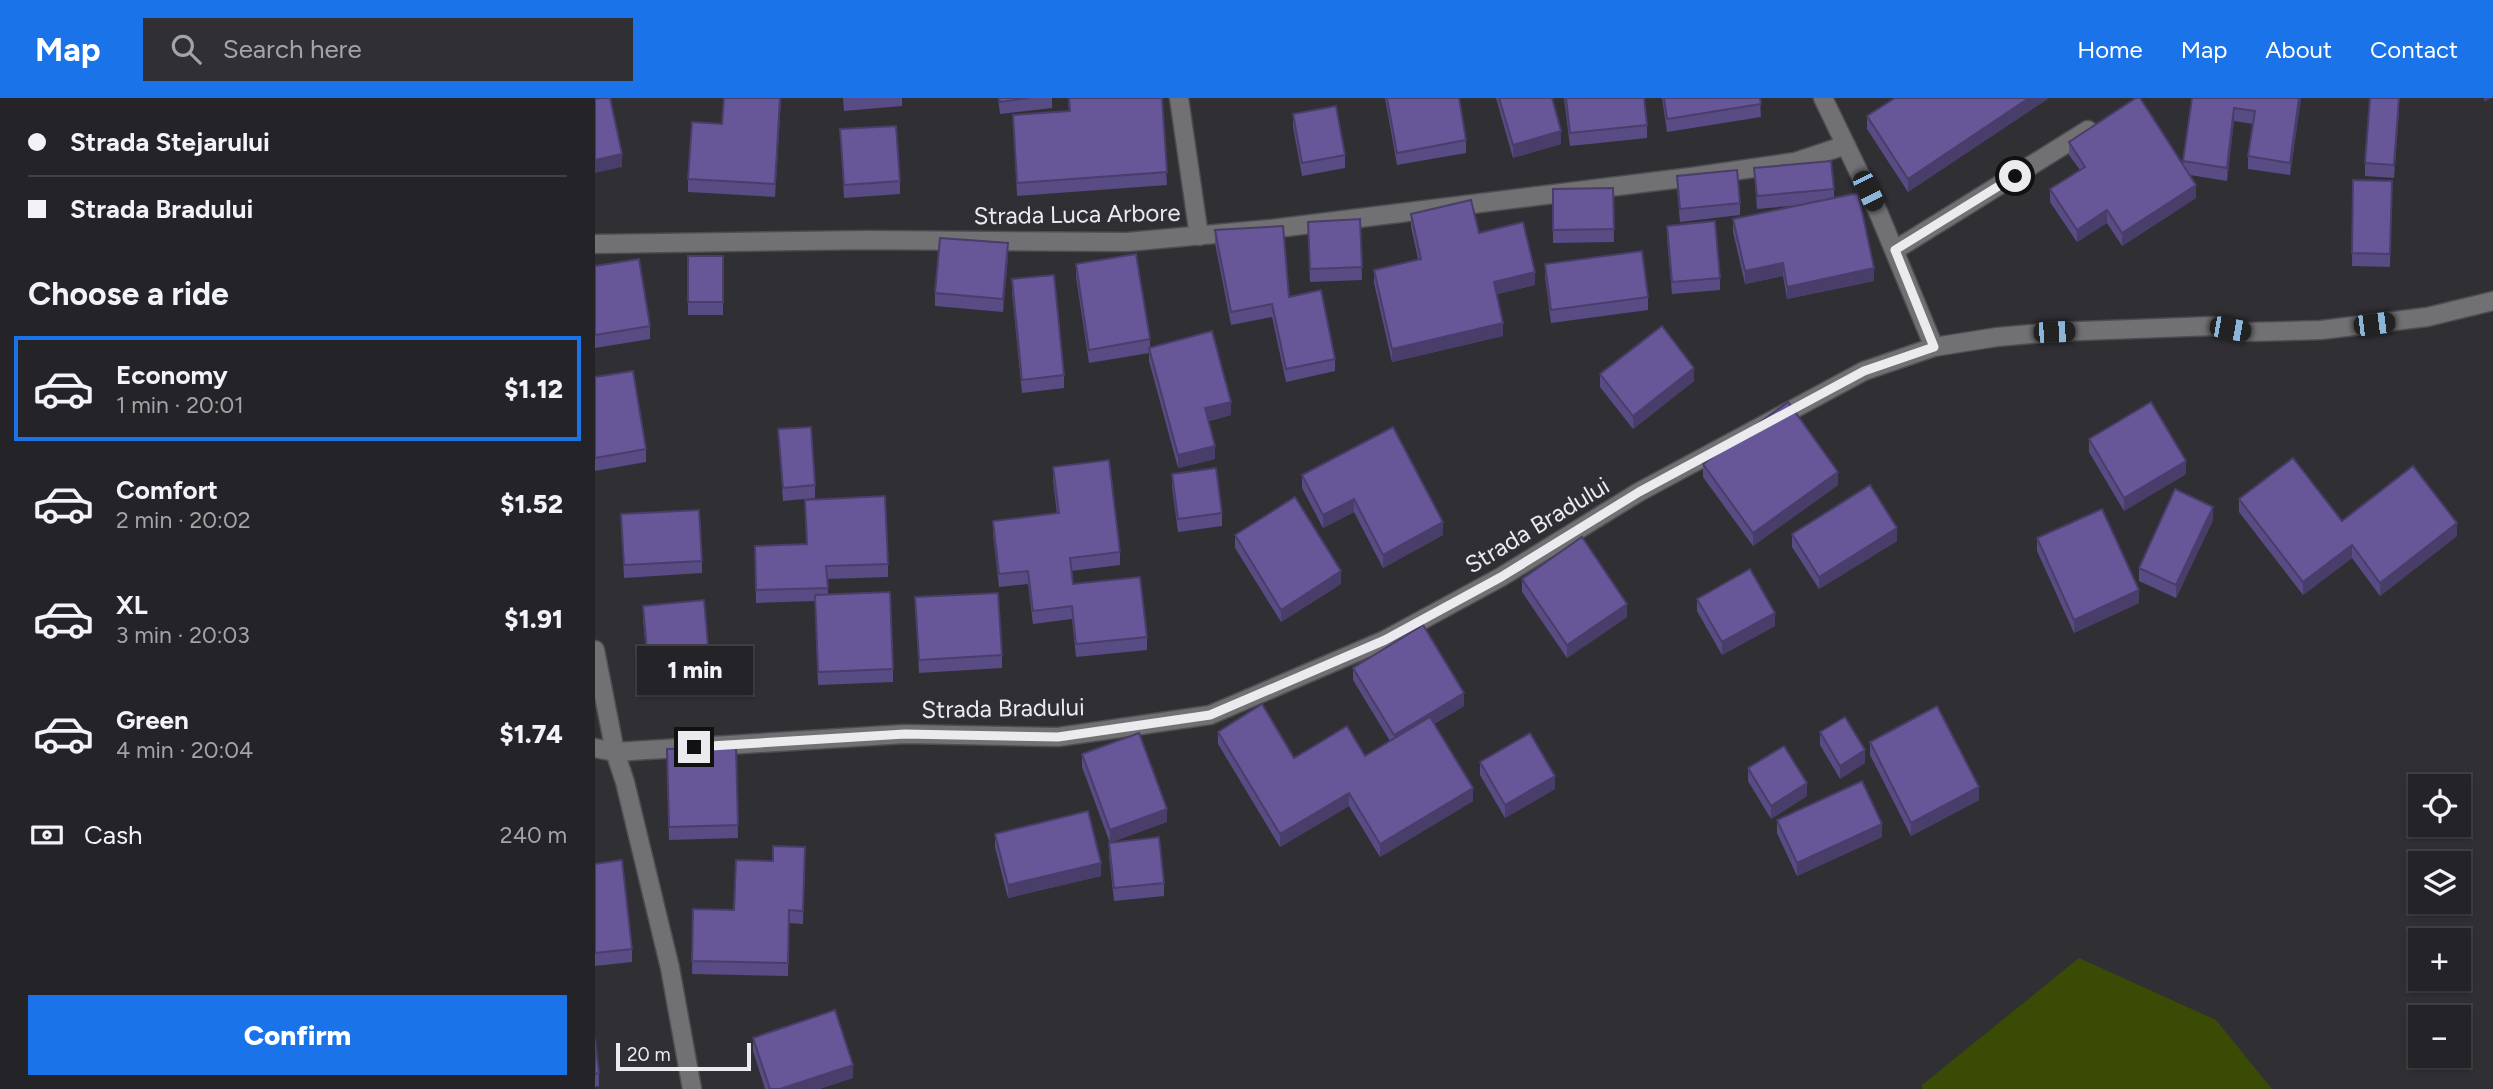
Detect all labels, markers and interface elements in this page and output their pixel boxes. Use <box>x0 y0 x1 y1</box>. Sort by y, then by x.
search box <box>143 18 633 81</box>
text: Map <box>35 30 101 69</box>
icon: search <box>167 30 205 68</box>
text: Search here <box>223 33 362 65</box>
text: Home <box>2077 35 2143 64</box>
text: Map <box>2181 35 2227 64</box>
text: About <box>2265 35 2332 64</box>
text: Contact <box>2370 35 2458 64</box>
text: Strada Stejarului <box>70 126 270 158</box>
route start <box>1999 160 2031 192</box>
car <box>1850 168 1887 214</box>
text: Strada Bradului <box>70 193 253 225</box>
street label: Strada Luca Arbore <box>973 198 1181 230</box>
text: Choose a ride <box>28 275 229 313</box>
car <box>2352 311 2397 337</box>
car <box>2208 315 2253 343</box>
car <box>2033 321 2076 343</box>
icon: car <box>32 357 95 420</box>
text: Economy <box>116 359 228 391</box>
text: $1.12 <box>504 373 563 405</box>
text: 1 min · 20:01 <box>116 391 244 419</box>
street label: Strada Bradului <box>1460 471 1614 579</box>
icon: car <box>32 472 95 535</box>
text: Comfort <box>116 474 218 506</box>
text: $1.52 <box>500 488 563 520</box>
text: 2 min · 20:02 <box>116 506 251 534</box>
icon: car <box>32 587 95 650</box>
text: XL <box>116 589 148 621</box>
text: $1.91 <box>504 603 563 635</box>
text: 3 min · 20:03 <box>116 621 250 649</box>
callout: 1 min <box>636 646 752 694</box>
text: 1 min <box>668 656 722 684</box>
street label: Strada Bradului <box>921 692 1085 724</box>
icon: car <box>32 702 95 765</box>
text: Green <box>116 704 189 736</box>
text: $1.74 <box>499 718 563 750</box>
route end <box>678 731 710 763</box>
text: 4 min · 20:04 <box>116 736 253 764</box>
map controls <box>2408 774 2471 1068</box>
button: locate <box>2408 774 2471 837</box>
icon: cash <box>28 816 66 854</box>
text: Cash <box>84 819 143 851</box>
text: 240 m <box>500 821 567 849</box>
button: layers <box>2408 851 2471 914</box>
button: + <box>2408 928 2471 991</box>
button: Confirm <box>28 995 567 1075</box>
button: − <box>2408 1005 2471 1068</box>
scale bar <box>616 1040 751 1072</box>
text: 20 m <box>627 1043 671 1066</box>

